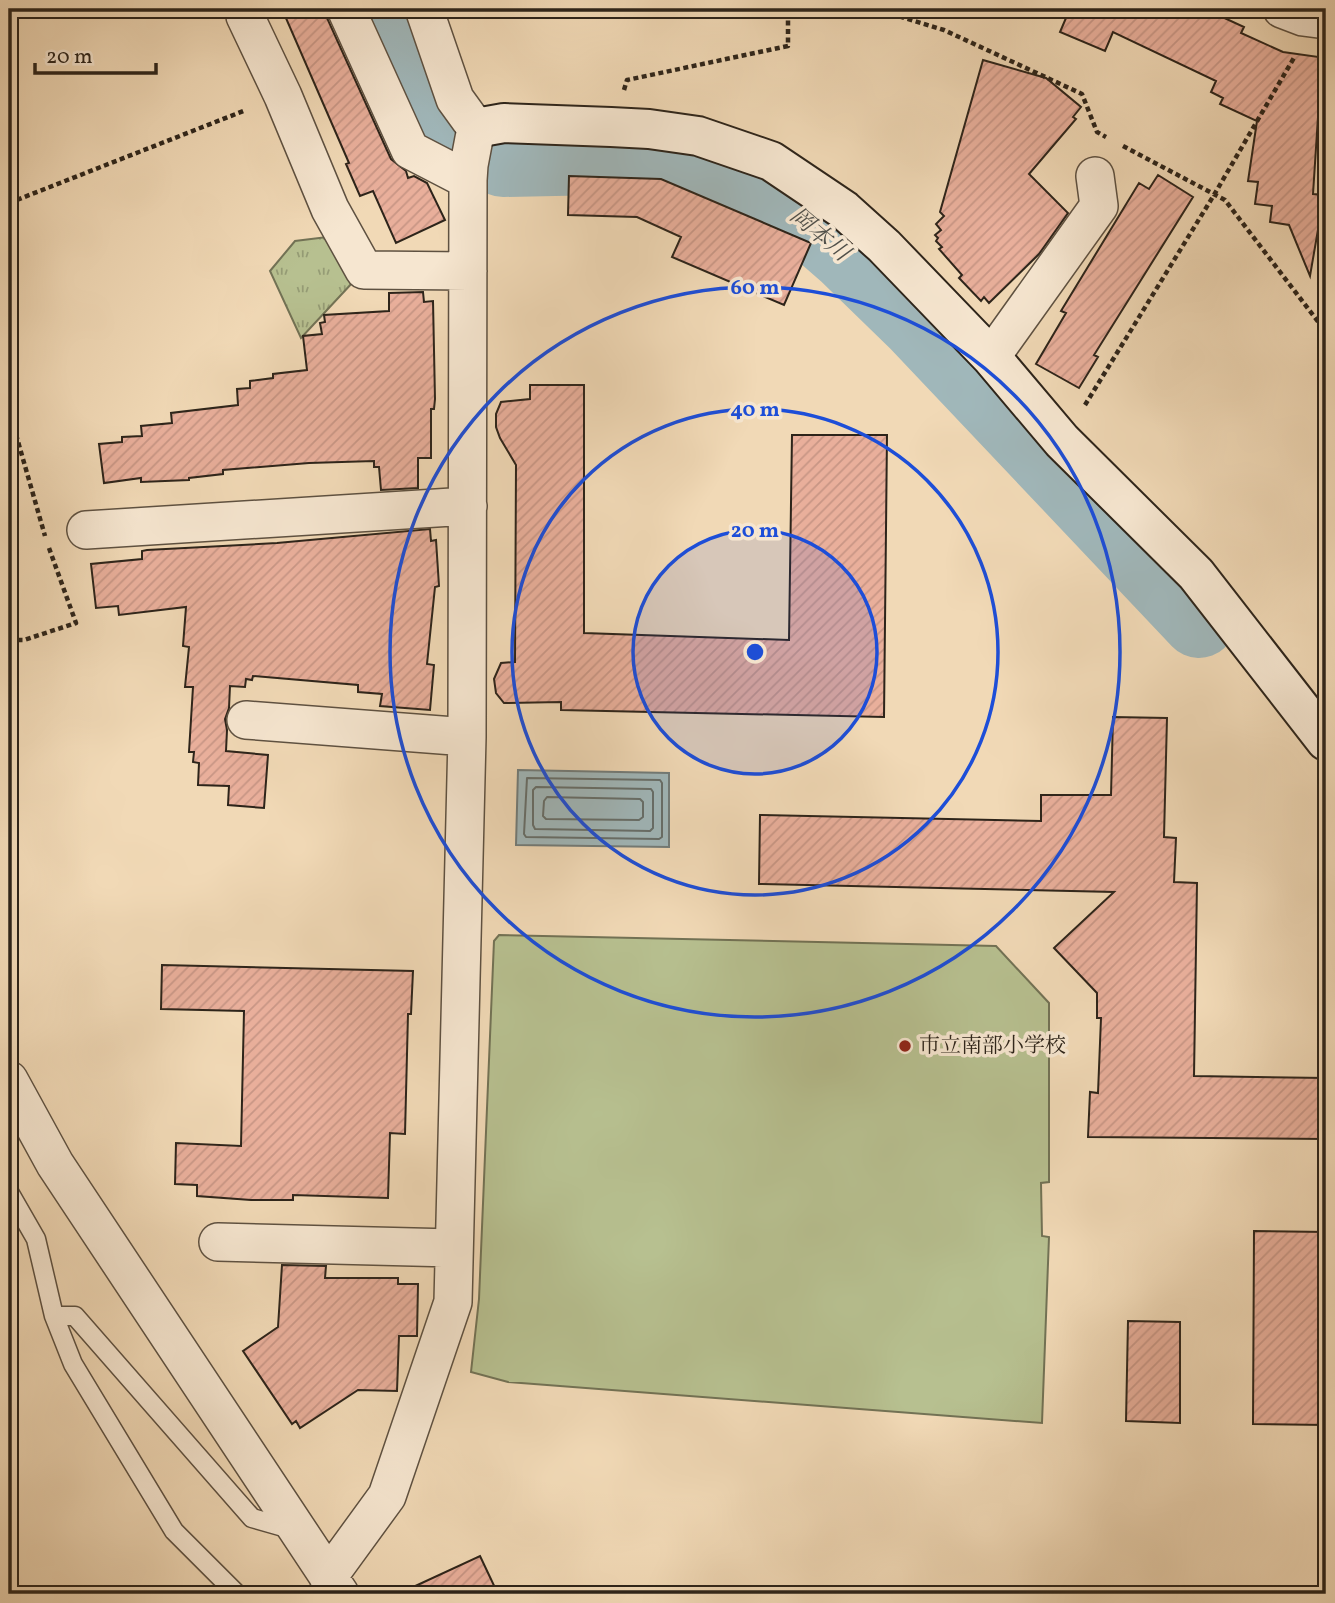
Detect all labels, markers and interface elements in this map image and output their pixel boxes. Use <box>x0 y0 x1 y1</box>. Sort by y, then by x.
scale bar <box>35 32 156 76</box>
text: 20 m <box>46 43 92 72</box>
water label: 岡本川 <box>782 201 858 271</box>
text: 60 m <box>731 274 779 303</box>
text: 40 m <box>730 396 780 425</box>
text: 20 m <box>731 517 779 546</box>
centre of rings <box>743 640 767 664</box>
place label: 市立南部小学校 <box>919 1032 1066 1061</box>
marker: 市立南部小学校 <box>897 1038 913 1054</box>

